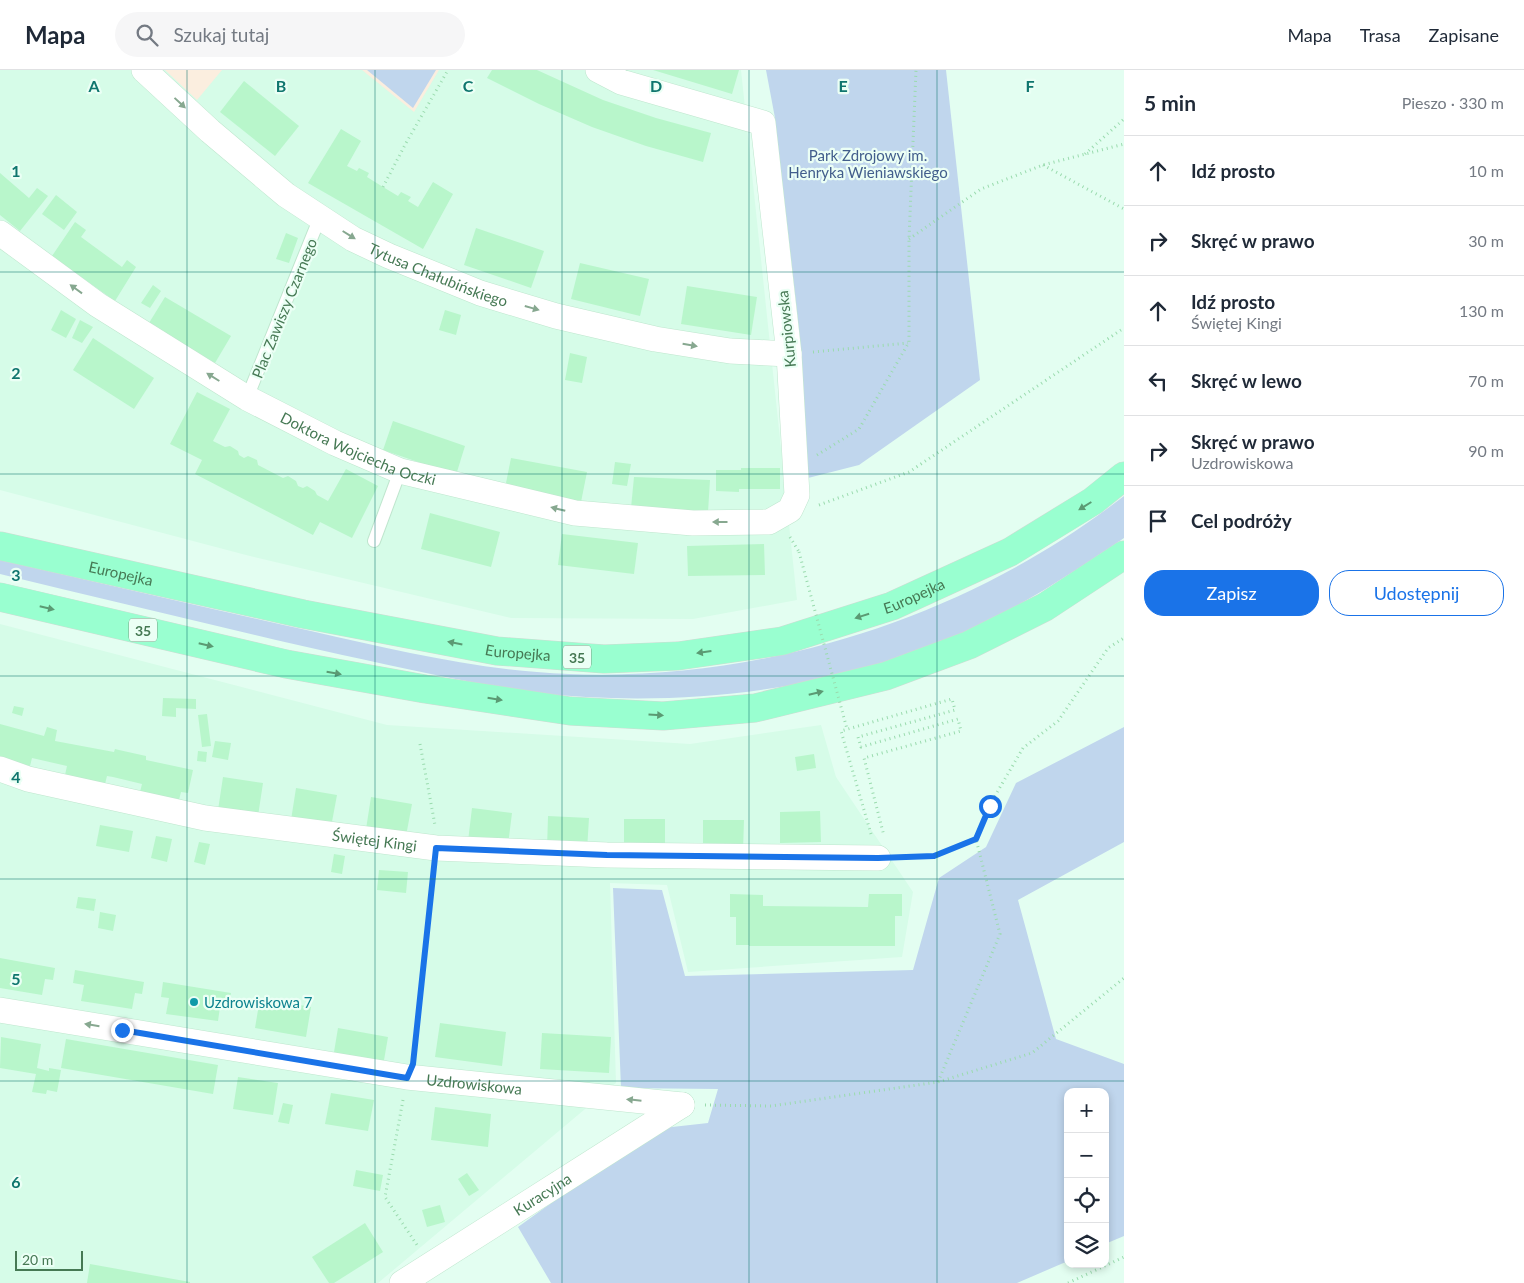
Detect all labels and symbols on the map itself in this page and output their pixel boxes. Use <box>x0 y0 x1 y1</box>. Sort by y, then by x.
text: A <box>87 76 100 95</box>
text: B <box>276 76 286 95</box>
text: C <box>463 76 474 95</box>
text: D <box>650 76 662 95</box>
text: E <box>838 76 848 95</box>
text: F <box>1025 76 1035 95</box>
one-way arrow <box>173 97 185 109</box>
park label: Park Zdrojowy im. Henryka Wieniawskiego <box>788 146 948 181</box>
text: 1 <box>11 161 21 180</box>
one-way arrow <box>342 231 355 240</box>
street label: Plac Zawiszy Czarnego <box>248 235 320 381</box>
street label: Tytusa Chałubińskiego <box>366 239 510 310</box>
one-way arrow <box>69 284 83 294</box>
street label: Kurpiowska <box>773 290 799 368</box>
one-way arrow <box>524 305 539 313</box>
one-way arrow <box>682 341 698 349</box>
text: 2 <box>11 363 21 382</box>
one-way arrow <box>207 372 220 381</box>
street label: Doktora Wojciecha Oczki <box>278 408 438 488</box>
one-way arrow <box>1079 501 1092 510</box>
one-way arrow <box>551 505 566 513</box>
one-way arrow <box>712 518 728 526</box>
street label: Europejka <box>87 557 155 589</box>
text: 3 <box>11 565 21 584</box>
street label: Europejka <box>881 574 947 617</box>
one-way arrow <box>40 604 55 612</box>
one-way arrow <box>854 612 869 620</box>
road number: 35 <box>129 618 157 642</box>
one-way arrow <box>447 638 463 646</box>
street label: Europejka <box>484 640 551 664</box>
one-way arrow <box>198 641 213 649</box>
road number: 35 <box>563 646 591 668</box>
one-way arrow <box>696 648 712 656</box>
one-way arrow <box>327 669 343 677</box>
one-way arrow <box>809 689 824 697</box>
one-way arrow <box>487 695 503 703</box>
one-way arrow <box>648 712 664 720</box>
text: 4 <box>11 767 21 786</box>
route start <box>979 795 1002 818</box>
street label: Świętej Kingi <box>331 826 418 854</box>
text: 5 <box>11 969 21 988</box>
place label: Uzdrowiskowa 7 <box>204 993 313 1011</box>
marker: Uzdrowiskowa 7 <box>188 996 200 1008</box>
route end <box>111 1019 134 1042</box>
one-way arrow <box>83 1021 99 1029</box>
street label: Uzdrowiskowa <box>425 1070 523 1098</box>
one-way arrow <box>626 1096 642 1104</box>
street label: Kuracyjna <box>510 1169 574 1219</box>
text: 6 <box>11 1172 21 1191</box>
scale bar <box>15 1248 82 1271</box>

